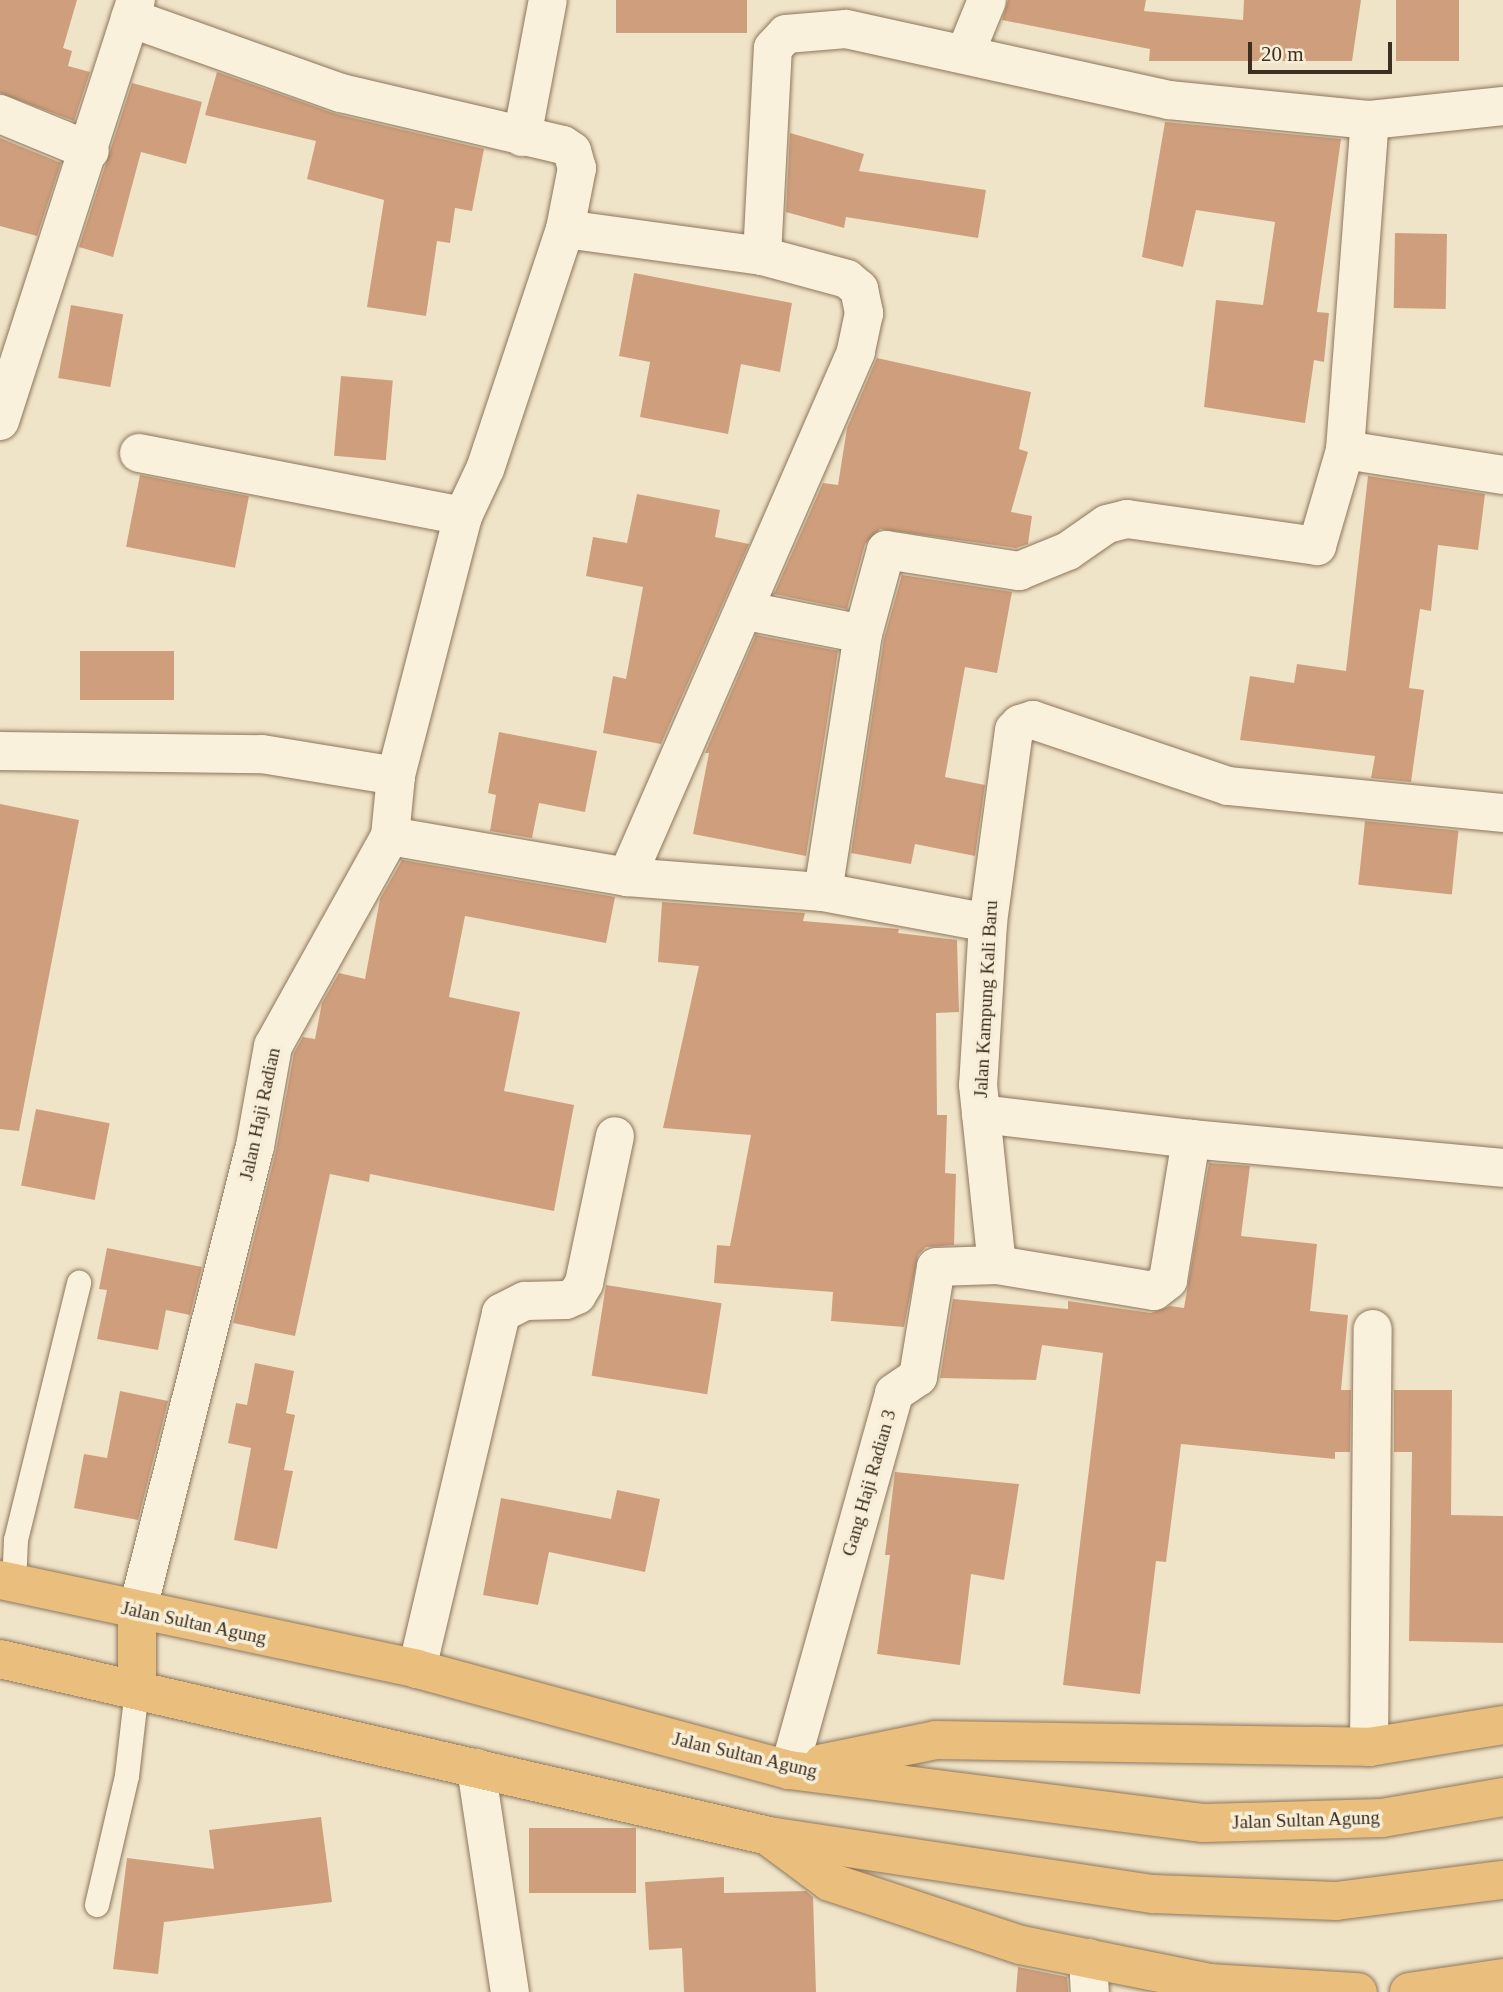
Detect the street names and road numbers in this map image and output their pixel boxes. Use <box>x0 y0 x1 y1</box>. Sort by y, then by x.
street label: Jalan Kampung Kali Baru <box>969 900 1003 1098</box>
street label: Jalan Haji Radian <box>235 1046 285 1182</box>
street label: Gang Haji Radian 3 <box>837 1407 901 1559</box>
street label: Jalan Sultan Agung <box>119 1596 269 1650</box>
street label: Jalan Sultan Agung <box>670 1727 820 1783</box>
street label: Jalan Sultan Agung <box>1231 1806 1381 1834</box>

